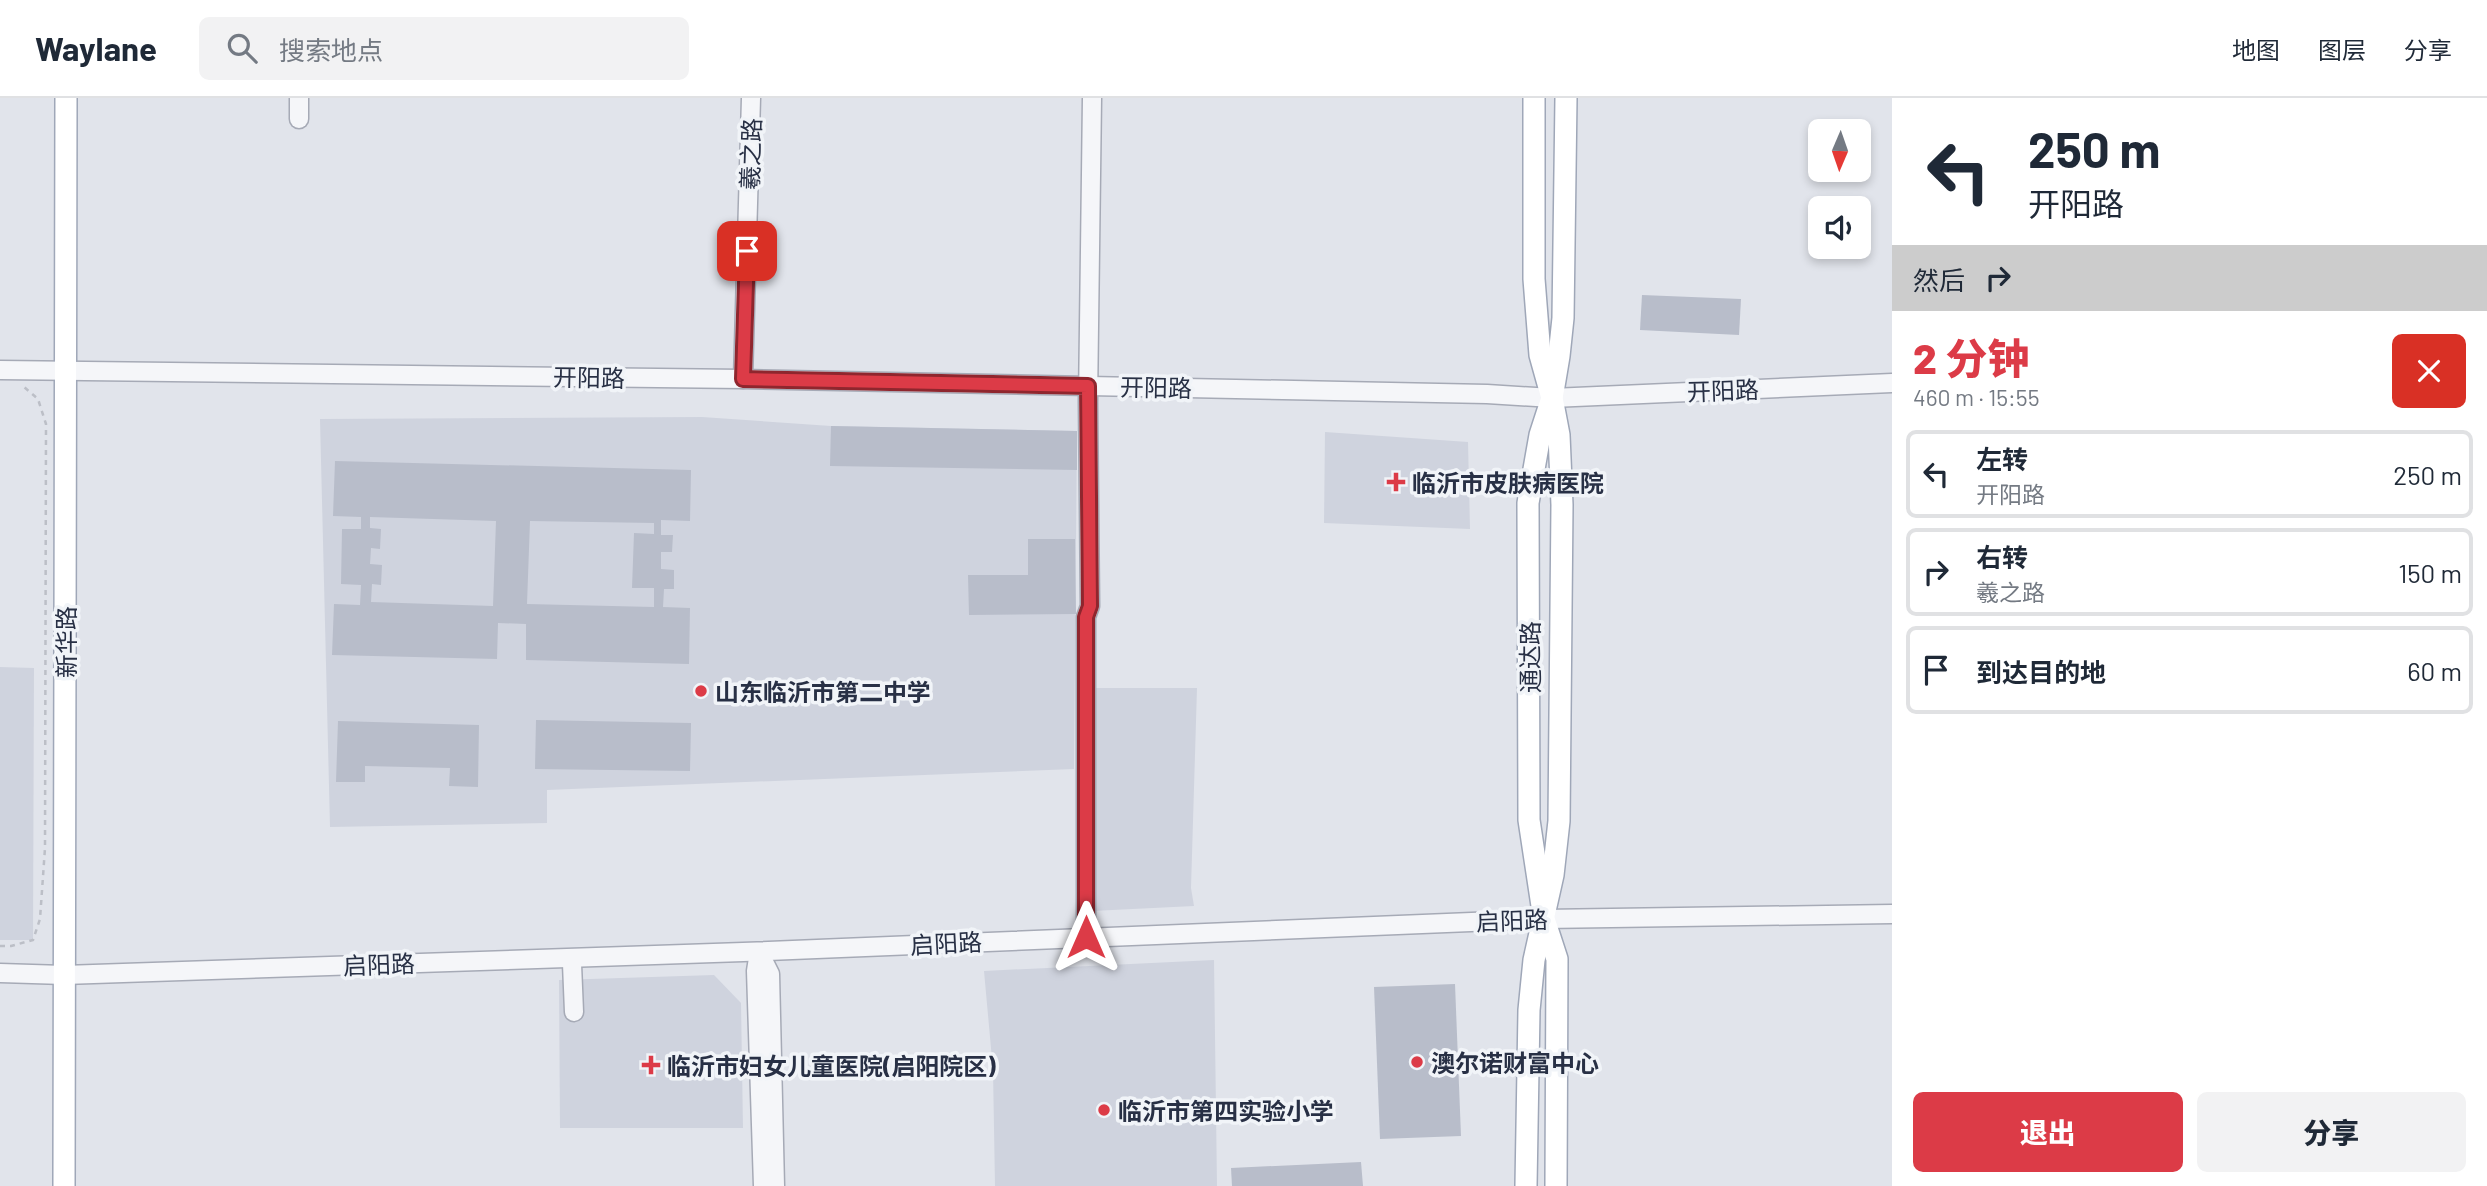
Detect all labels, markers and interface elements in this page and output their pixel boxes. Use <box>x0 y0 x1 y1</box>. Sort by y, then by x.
search box <box>199 17 689 80</box>
text: Waylane <box>35 28 157 68</box>
icon: search <box>223 29 261 67</box>
text: 搜索地点 <box>279 34 383 65</box>
text: 地图 <box>2232 35 2280 64</box>
text: 图层 <box>2318 35 2366 64</box>
text: 分享 <box>2404 35 2452 64</box>
street label: 羲之路 <box>734 118 766 190</box>
north arrow <box>1808 119 1871 182</box>
map controls <box>1808 119 1871 259</box>
text: 250 m <box>2028 119 2161 178</box>
icon: left <box>1913 126 2004 217</box>
text: 开阳路 <box>2028 184 2124 222</box>
button: sound <box>1808 196 1871 259</box>
pin <box>717 221 777 281</box>
icon: arrive <box>728 232 766 270</box>
icon: right <box>1979 259 2017 297</box>
text: 然后 <box>1913 264 1965 295</box>
text: 2 分钟 <box>1913 332 2029 382</box>
button: close <box>2392 334 2466 408</box>
street label: 开阳路 <box>553 362 625 392</box>
street label: 开阳路 <box>1120 372 1192 402</box>
street label: 开阳路 <box>1687 374 1759 406</box>
text: 460 m · 15:55 <box>1913 383 2039 411</box>
text: 左转 <box>1976 443 2028 474</box>
icon: left <box>1917 455 1955 493</box>
text: 250 m <box>2393 459 2462 490</box>
place label: 临沂市皮肤病医院 <box>1412 468 1604 497</box>
marker: 临沂市皮肤病医院 <box>1386 472 1406 492</box>
text: 开阳路 <box>1976 480 2045 508</box>
text: 右转 <box>1976 541 2028 572</box>
icon: right <box>1917 553 1955 591</box>
text: 150 m <box>2398 557 2462 588</box>
text: 羲之路 <box>1976 578 2045 606</box>
street label: 新华路 <box>51 606 80 678</box>
street label: 通达路 <box>1515 621 1544 693</box>
icon: arrive <box>1917 651 1955 689</box>
text: 60 m <box>2407 655 2462 686</box>
text: 到达目的地 <box>1976 656 2106 687</box>
place label: 山东临沂市第二中学 <box>715 677 931 706</box>
marker: 山东临沂市第二中学 <box>693 683 709 699</box>
position arrow <box>1049 900 1123 974</box>
street label: 启阳路 <box>1476 904 1548 936</box>
street label: 启阳路 <box>909 927 983 959</box>
street label: 启阳路 <box>343 948 415 980</box>
place label: 澳尔诺财富中心 <box>1431 1048 1599 1077</box>
place label: 临沂市妇女儿童医院(启阳院区) <box>667 1051 996 1080</box>
marker: 澳尔诺财富中心 <box>1409 1054 1425 1070</box>
marker: 临沂市妇女儿童医院(启阳院区) <box>641 1055 661 1075</box>
button: 退出 <box>1913 1092 2183 1172</box>
button: 分享 <box>2197 1092 2466 1172</box>
place label: 临沂市第四实验小学 <box>1118 1096 1334 1125</box>
marker: 临沂市第四实验小学 <box>1096 1102 1112 1118</box>

